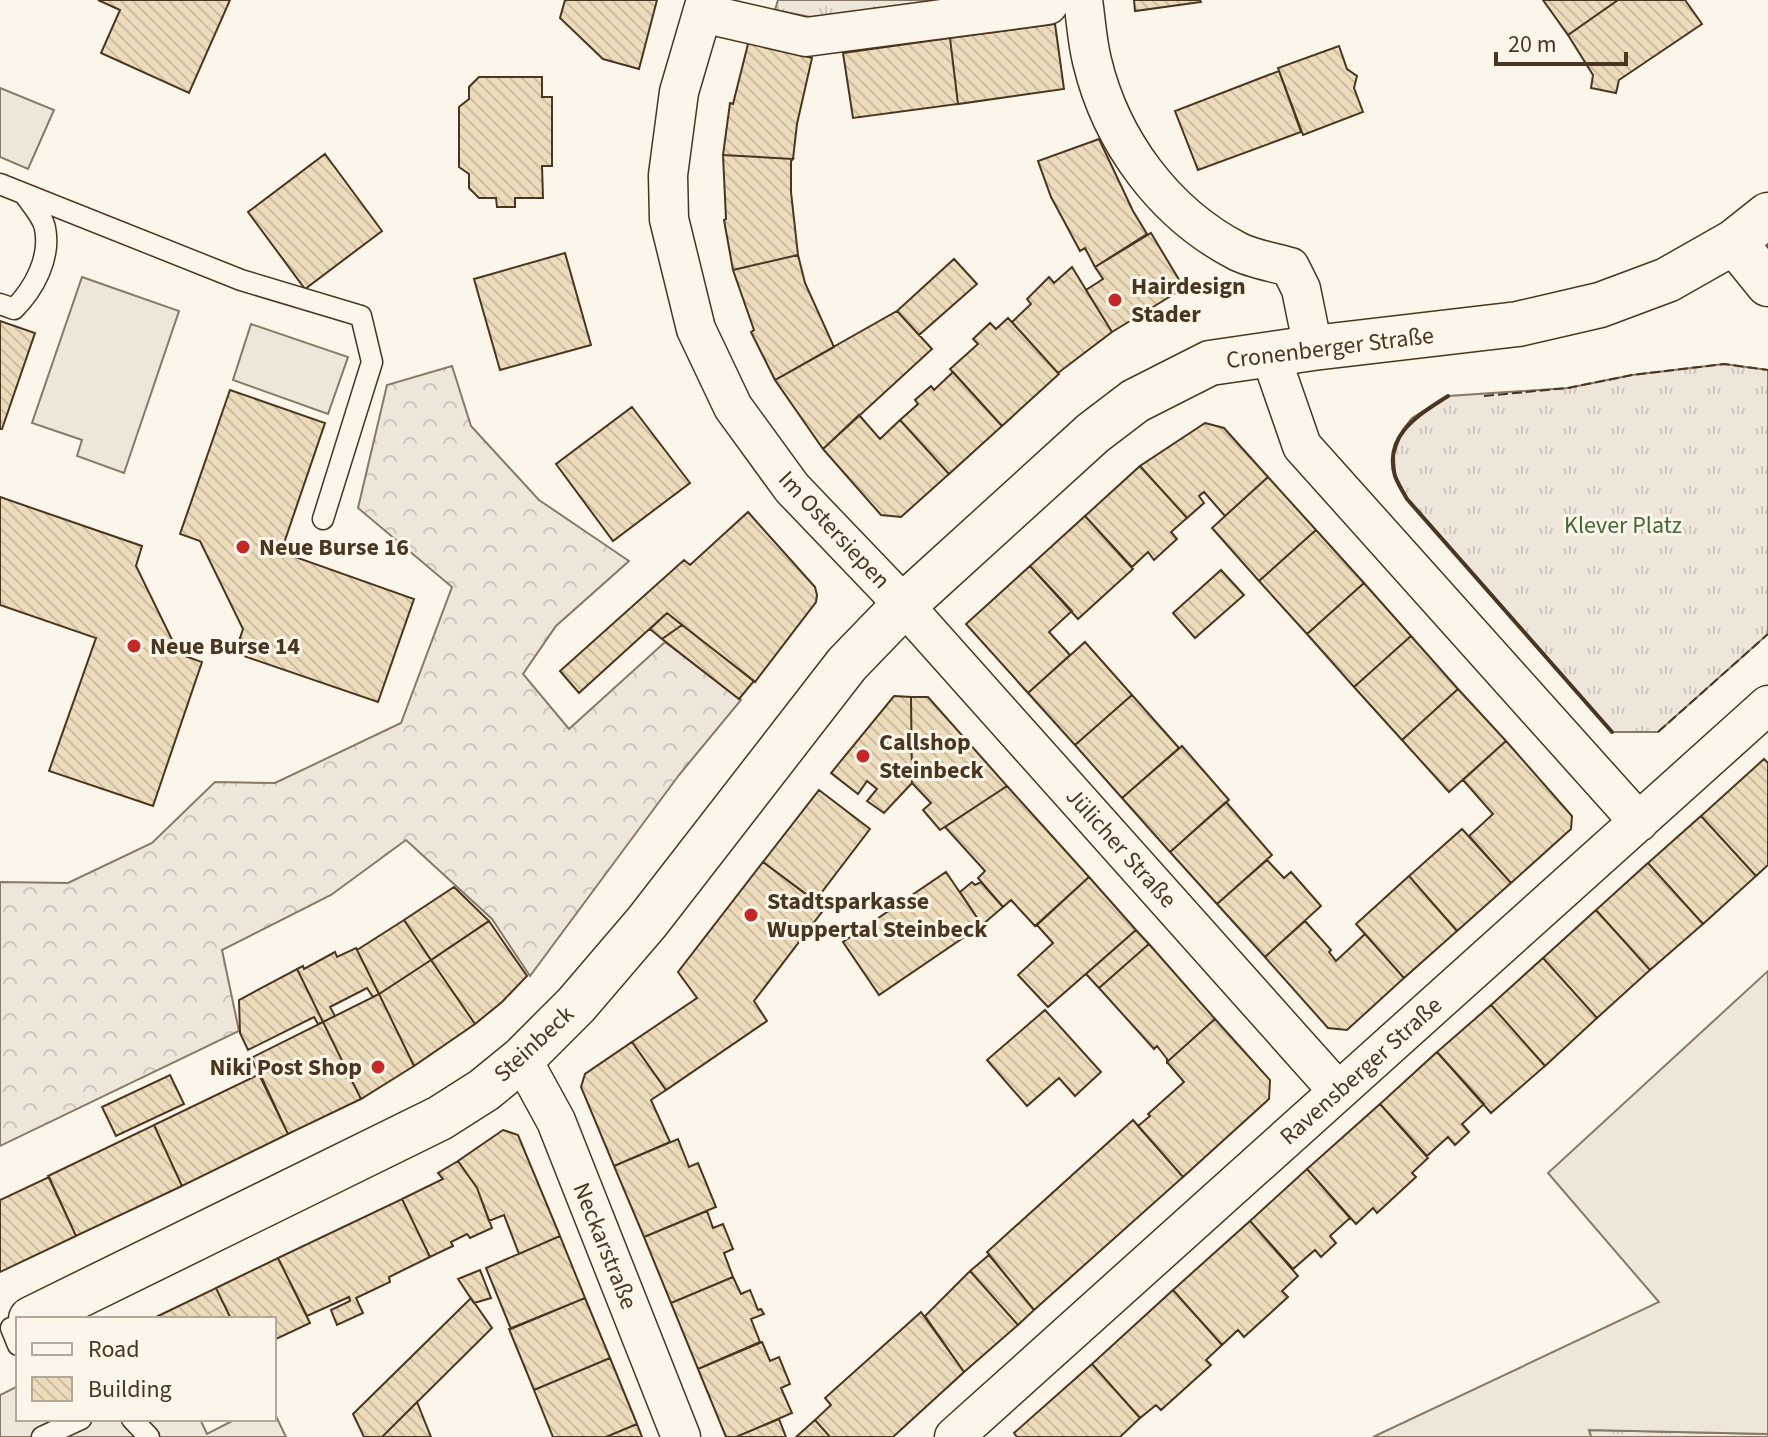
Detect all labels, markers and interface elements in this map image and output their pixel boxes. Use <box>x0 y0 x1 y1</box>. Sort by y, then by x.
scale bar <box>1496 16 1626 66</box>
text: 20 m <box>1508 27 1557 62</box>
place label: Hairdesign Stader <box>1131 269 1246 332</box>
marker: Hairdesign Stader <box>1106 291 1124 309</box>
street label: Cronenberger Straße <box>1224 318 1436 378</box>
street label: Im Ostersiepen <box>770 463 898 597</box>
park label: Klever Platz <box>1564 508 1682 543</box>
place label: Neue Burse 16 <box>259 530 409 565</box>
marker: Neue Burse 16 <box>234 538 252 556</box>
place label: Neue Burse 14 <box>150 629 300 664</box>
marker: Neue Burse 14 <box>125 637 143 655</box>
place label: Callshop Steinbeck <box>879 725 985 788</box>
marker: Callshop Steinbeck <box>854 747 872 765</box>
street label: Jülicher Straße <box>1057 780 1185 916</box>
place label: Stadtsparkasse Wuppertal Steinbeck <box>767 884 988 947</box>
marker: Stadtsparkasse Wuppertal Steinbeck <box>742 906 760 924</box>
street label: Ravensberger Straße <box>1272 988 1450 1154</box>
street label: Steinbeck <box>486 997 582 1091</box>
place label: Niki Post Shop <box>210 1050 362 1085</box>
marker: Niki Post Shop <box>369 1058 387 1076</box>
street label: Neckarstraße <box>564 1177 646 1315</box>
legend <box>16 1317 276 1421</box>
text: Road <box>88 1332 140 1367</box>
text: Building <box>88 1372 172 1407</box>

